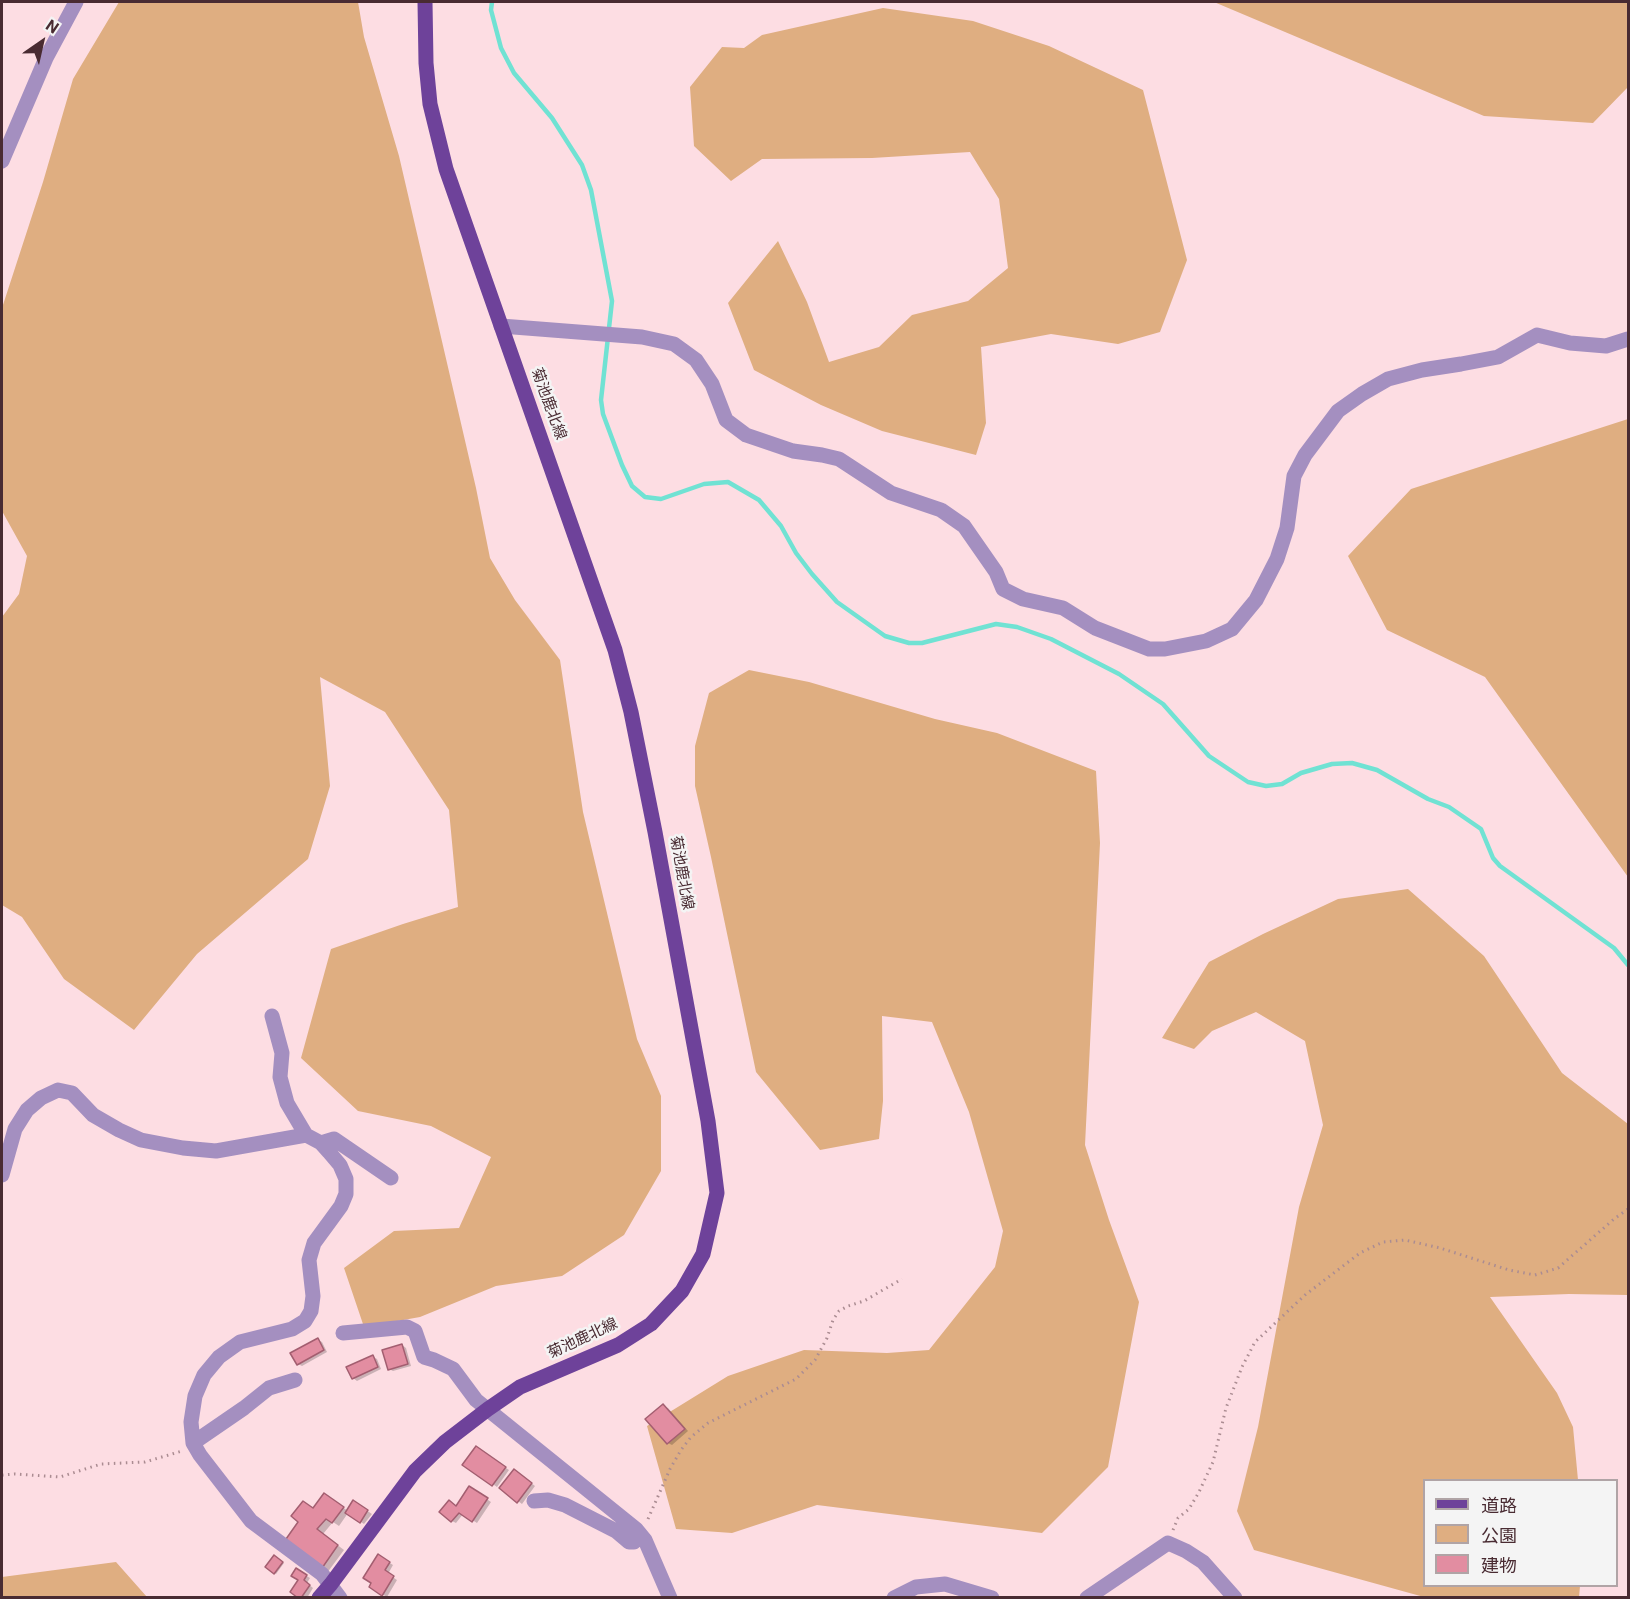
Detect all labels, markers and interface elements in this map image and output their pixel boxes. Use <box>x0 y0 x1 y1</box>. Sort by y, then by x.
north arrow <box>12 12 72 72</box>
text: N <box>42 16 62 38</box>
street label: 菊池鹿北線 <box>527 366 569 442</box>
street label: 菊池鹿北線 <box>666 835 696 911</box>
street label: 菊池鹿北線 <box>545 1315 621 1363</box>
legend <box>1423 1479 1618 1587</box>
text: 道路 <box>1481 1495 1517 1516</box>
text: 公園 <box>1481 1525 1517 1546</box>
text: 建物 <box>1481 1555 1517 1576</box>

